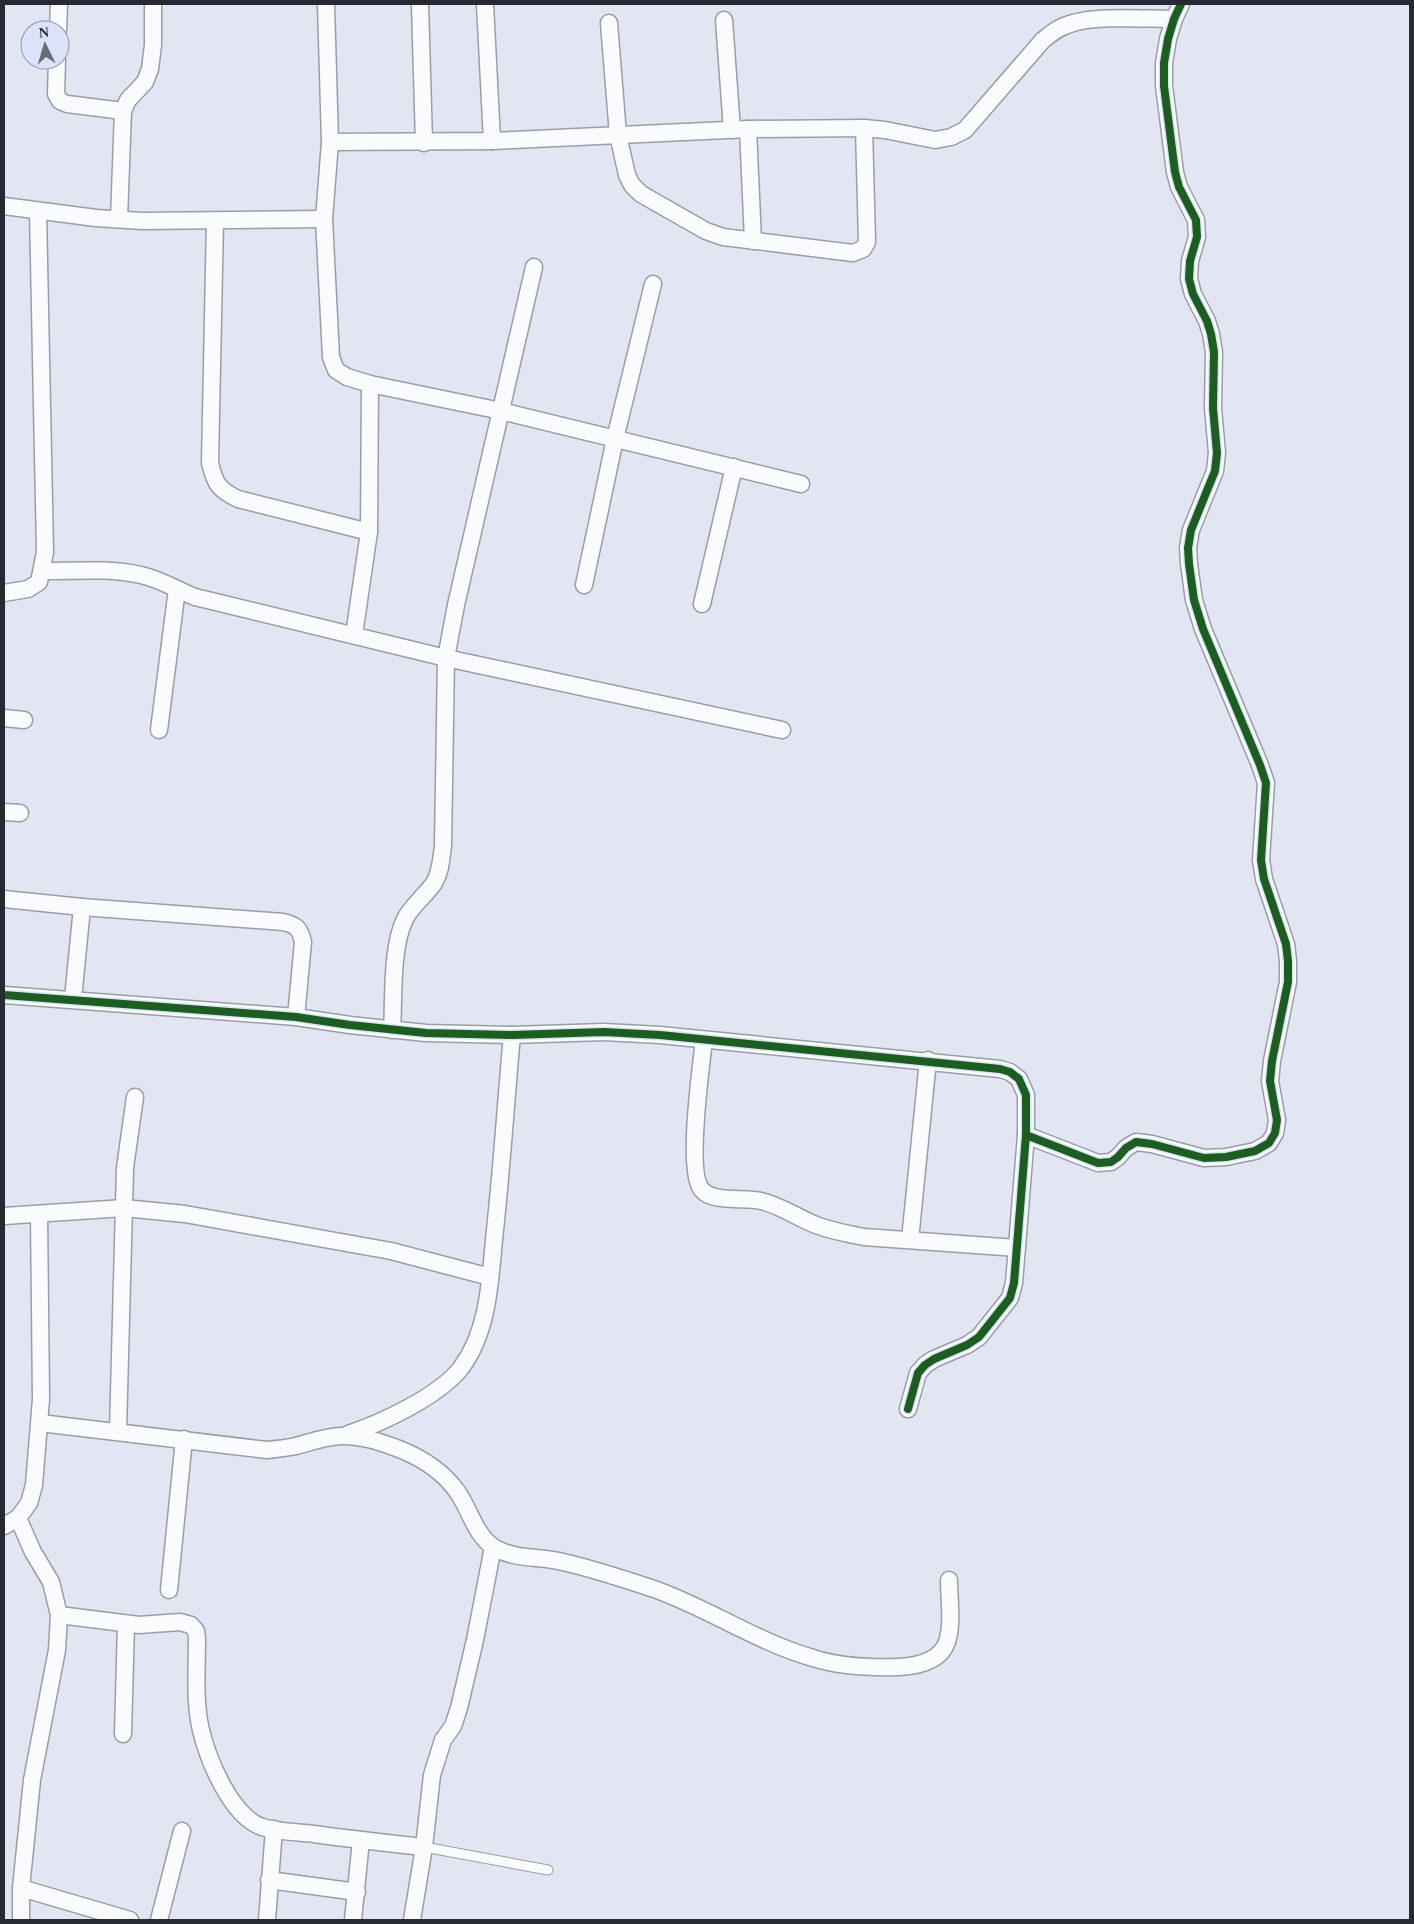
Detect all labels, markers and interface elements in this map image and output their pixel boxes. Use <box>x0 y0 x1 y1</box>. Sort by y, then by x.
north arrow <box>20 20 70 70</box>
text: N <box>38 25 50 40</box>

